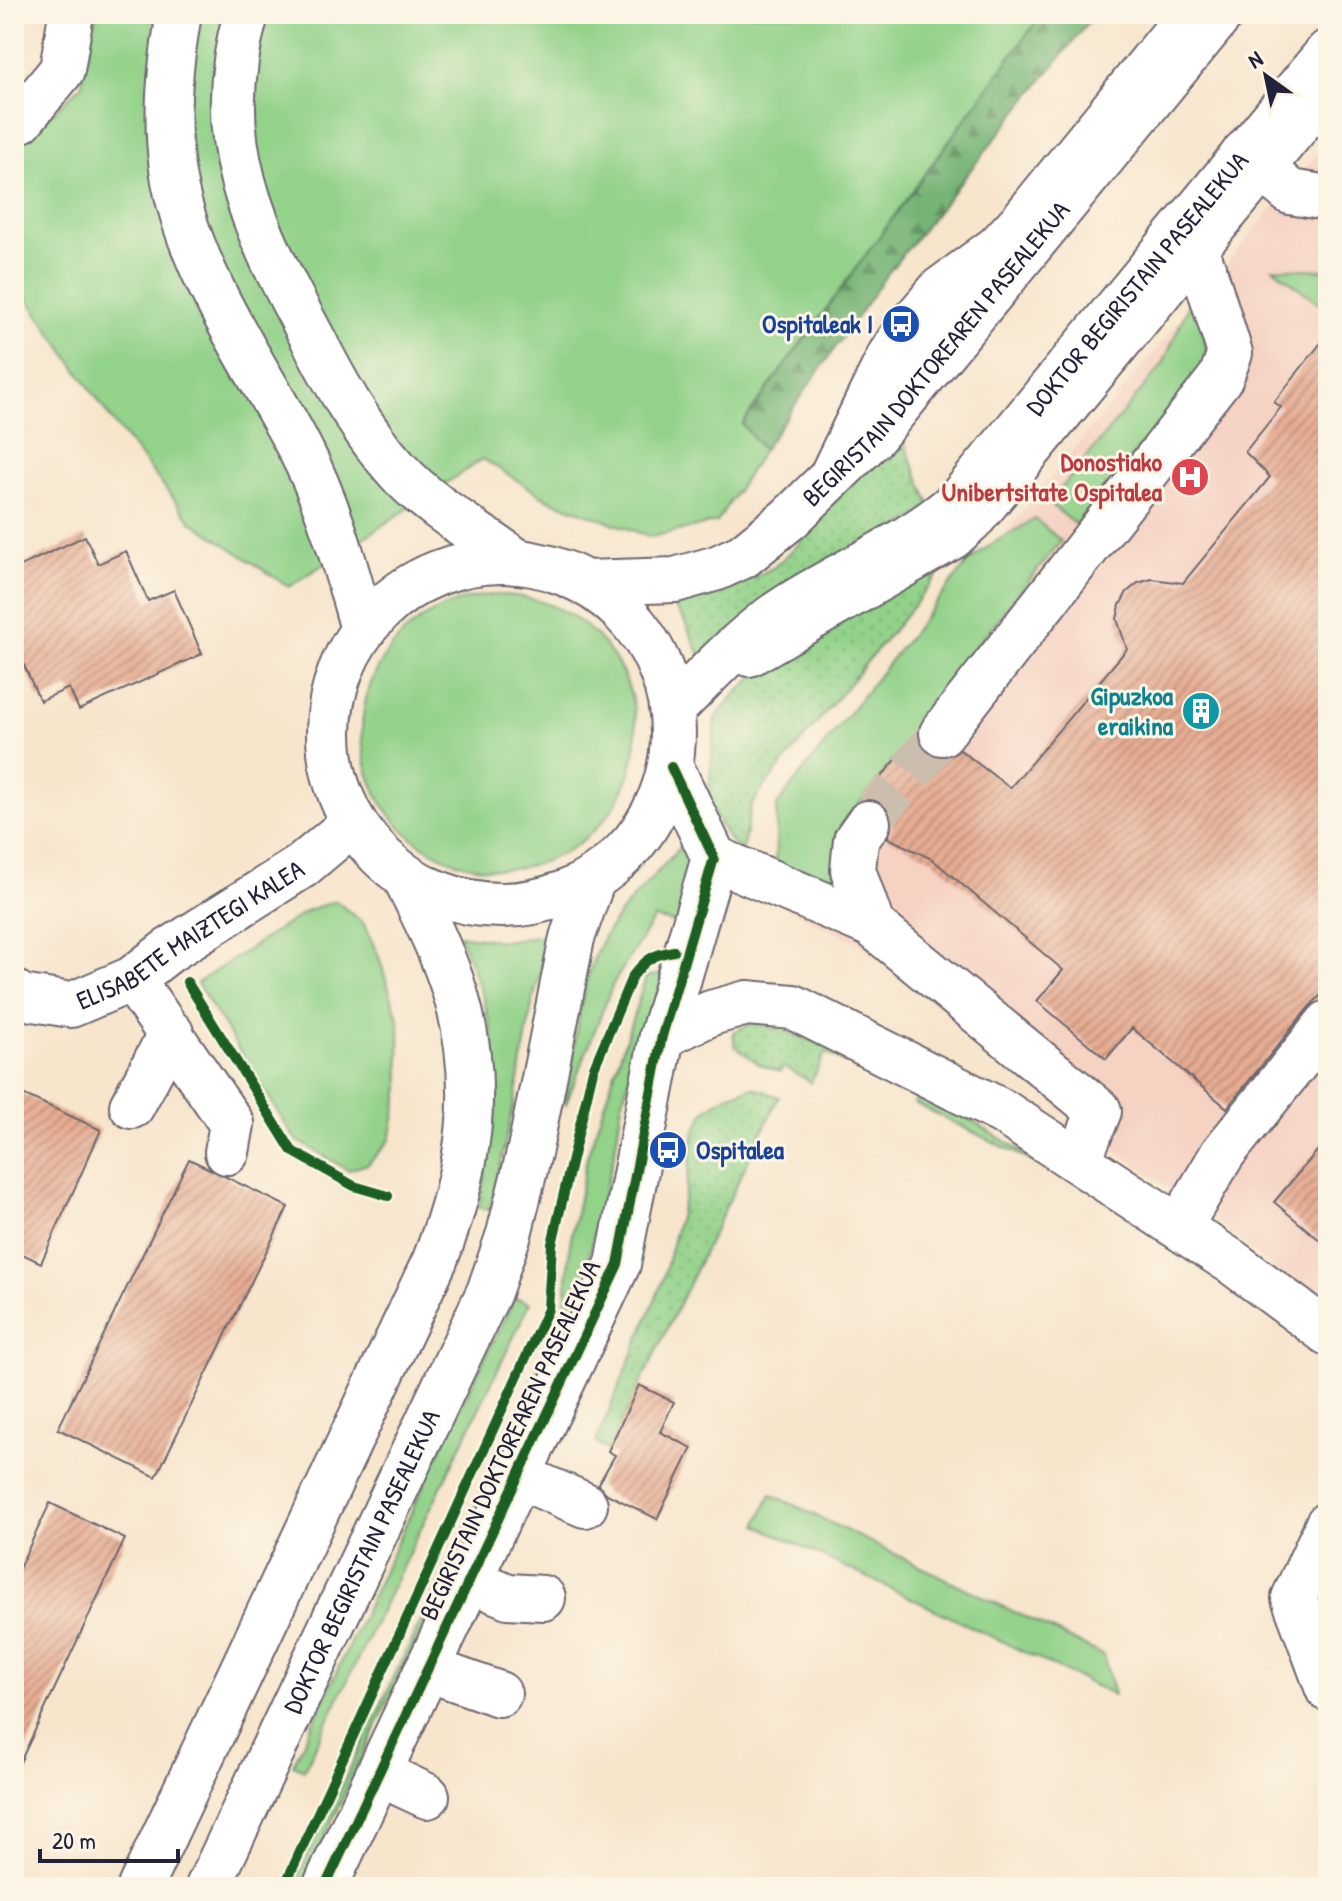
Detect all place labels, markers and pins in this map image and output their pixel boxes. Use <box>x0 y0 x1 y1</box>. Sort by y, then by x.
bus stop icon: Ospitaleak I <box>880 303 922 345</box>
place label: Ospitaleak I <box>762 306 873 342</box>
place label: Donostiako Unibertsitate Ospitalea <box>942 444 1163 510</box>
hospital icon: Donostiako Unibertsitate Ospitalea <box>1169 456 1211 498</box>
place label: Gipuzkoa eraikina <box>1091 678 1174 743</box>
building icon: Gipuzkoa eraikina <box>1180 690 1222 732</box>
bus stop icon: Ospitalea <box>647 1129 689 1171</box>
place label: Ospitalea <box>696 1132 785 1168</box>

